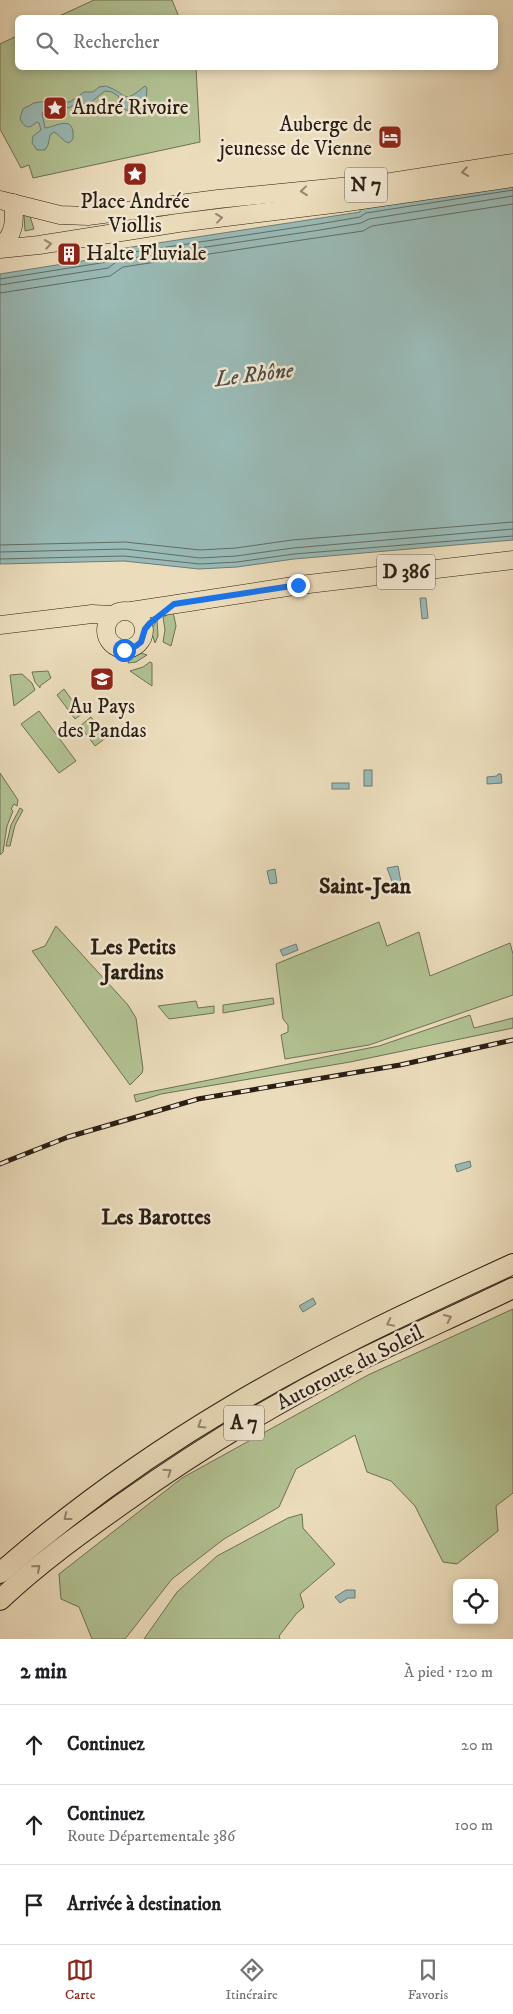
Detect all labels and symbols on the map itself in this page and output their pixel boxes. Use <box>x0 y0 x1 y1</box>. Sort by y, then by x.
place icon: André Rivoire <box>42 95 68 121</box>
place label: André Rivoire <box>72 95 189 121</box>
place label: Auberge de jeunesse de Vienne <box>217 112 372 162</box>
hotel icon: Auberge de jeunesse de Vienne <box>377 124 403 150</box>
place icon: Place Andrée Viollis <box>122 161 148 187</box>
one-way arrow <box>461 166 469 176</box>
road number: N 7 <box>345 168 387 202</box>
one-way arrow <box>299 185 307 196</box>
place label: Place Andrée Viollis <box>80 189 190 239</box>
one-way arrow <box>215 213 223 224</box>
one-way arrow <box>44 239 53 249</box>
building icon: Halte Fluviale <box>56 241 82 267</box>
place label: Halte Fluviale <box>86 241 207 267</box>
water label: Le Rhône <box>211 357 295 393</box>
road number: D 386 <box>377 554 435 590</box>
route end <box>287 574 310 597</box>
route start <box>113 639 136 662</box>
school or university icon: Au Pays des Pandas <box>89 666 115 692</box>
place label: Au Pays des Pandas <box>57 694 147 744</box>
district label: Saint-Jean <box>319 873 412 900</box>
district label: Les Petits Jardins <box>90 934 176 986</box>
district label: Les Barottes <box>101 1204 212 1231</box>
one-way arrow <box>443 1314 452 1324</box>
one-way arrow <box>386 1316 395 1327</box>
street label: Autoroute du Soleil <box>272 1319 428 1416</box>
road number: A 7 <box>224 1406 264 1440</box>
one-way arrow <box>197 1419 207 1428</box>
one-way arrow <box>162 1469 172 1478</box>
one-way arrow <box>64 1512 73 1520</box>
one-way arrow <box>31 1564 40 1573</box>

